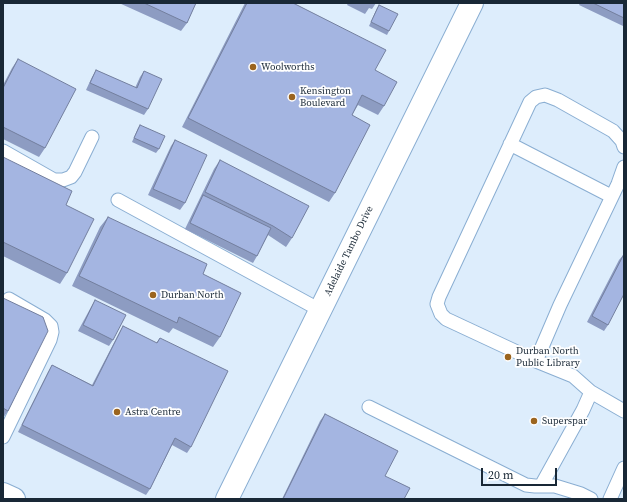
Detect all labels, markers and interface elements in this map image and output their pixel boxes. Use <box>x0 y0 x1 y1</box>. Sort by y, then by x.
place label: Woolworths <box>261 61 315 73</box>
marker: Woolworths <box>248 62 258 72</box>
place label: Kensington Boulevard <box>300 85 351 108</box>
marker: Kensington Boulevard <box>287 92 297 102</box>
street label: Adelaide Tambo Drive <box>322 204 376 298</box>
place label: Durban North <box>161 289 224 301</box>
marker: Durban North <box>148 290 158 300</box>
place label: Durban North Public Library <box>516 345 580 368</box>
marker: Durban North Public Library <box>503 352 513 362</box>
place label: Astra Centre <box>125 406 181 418</box>
marker: Astra Centre <box>112 407 122 417</box>
place label: Superspar <box>542 415 587 427</box>
marker: Superspar <box>529 416 539 426</box>
scale bar <box>483 460 559 486</box>
text: 20 m <box>488 467 514 483</box>

